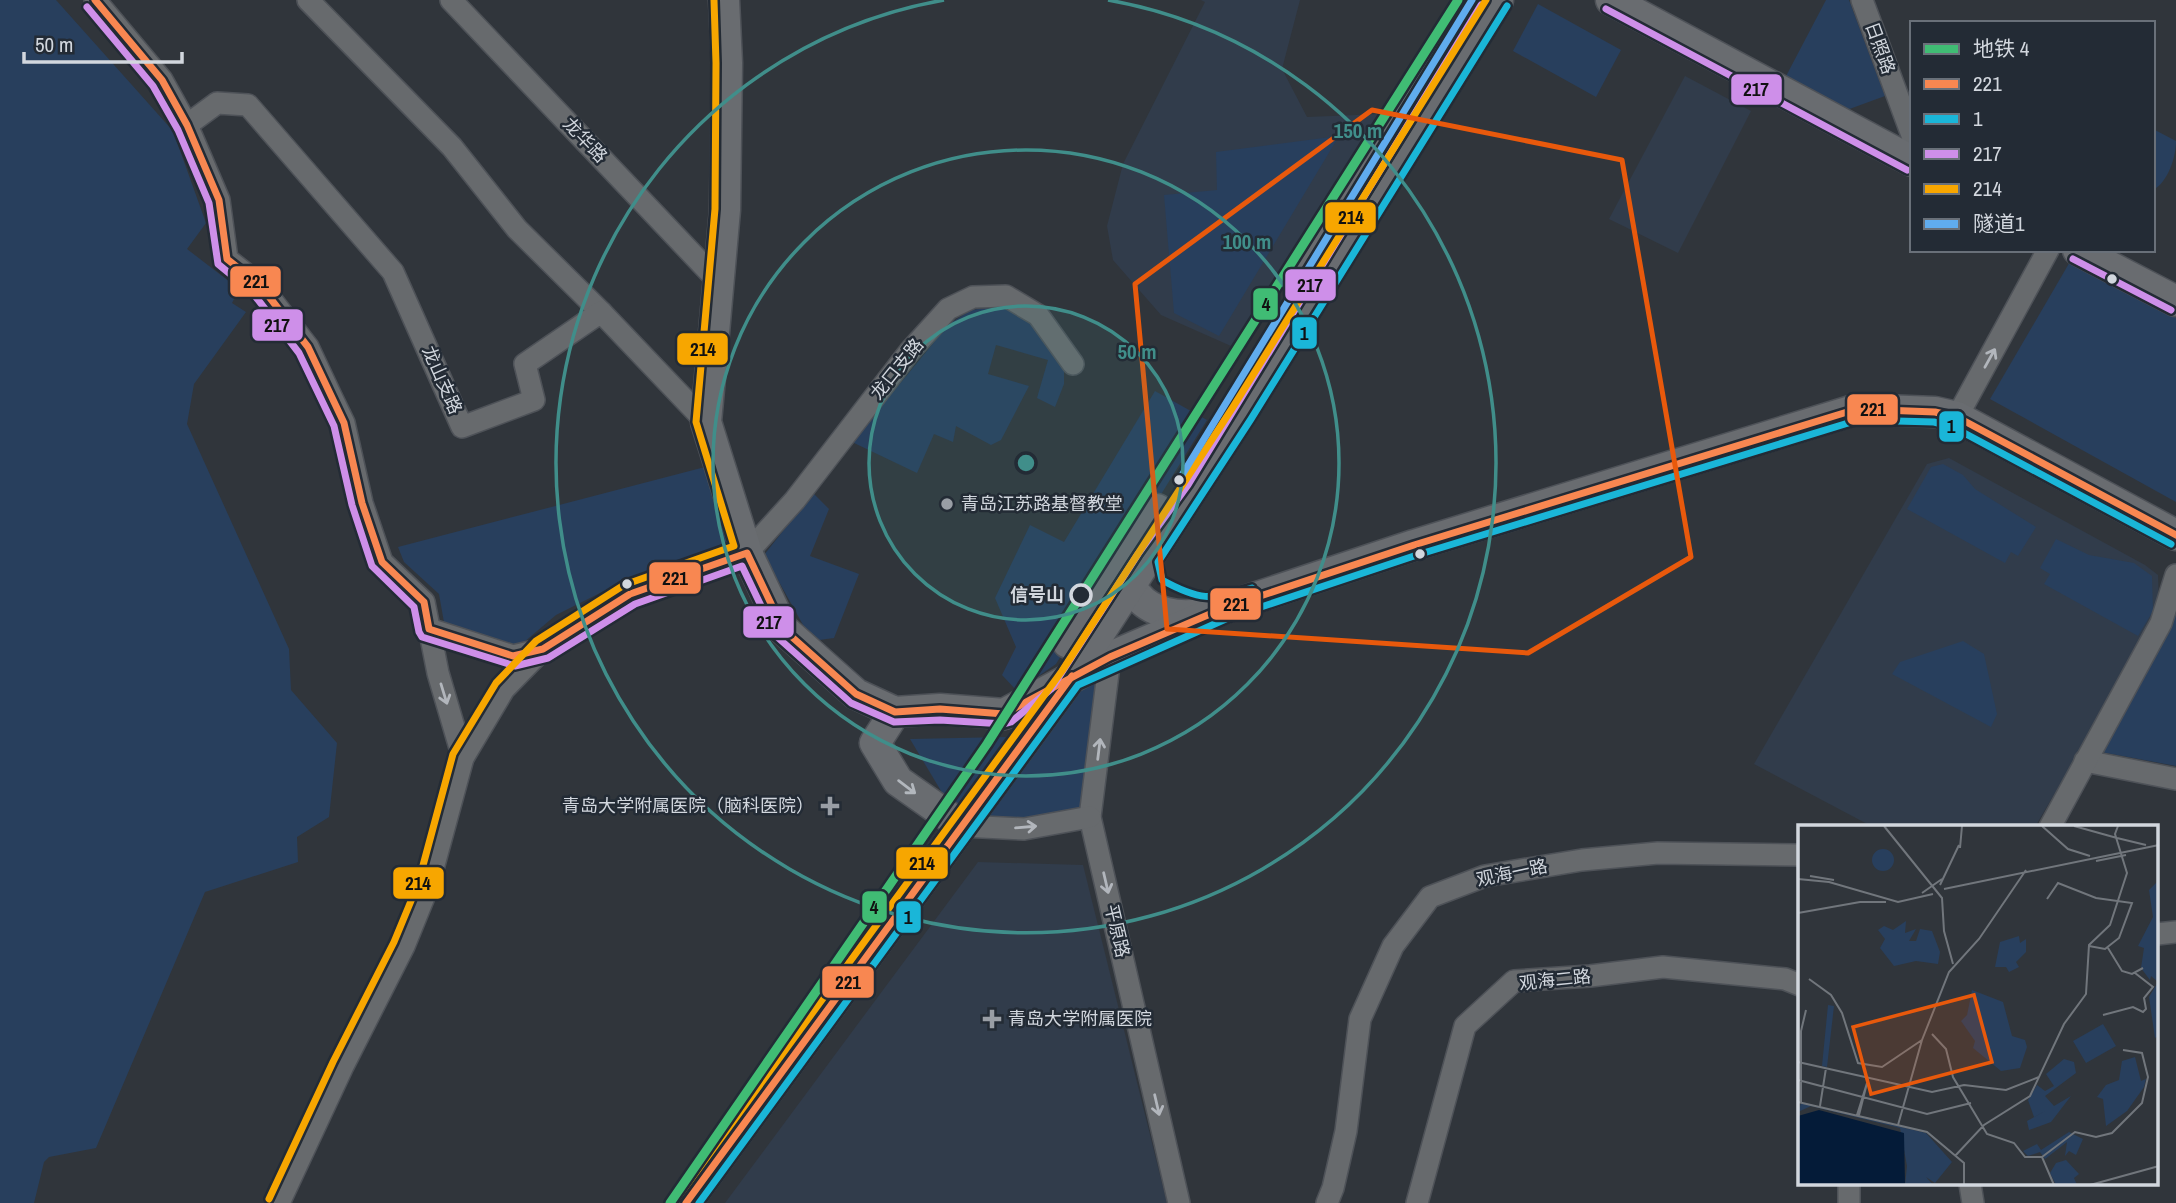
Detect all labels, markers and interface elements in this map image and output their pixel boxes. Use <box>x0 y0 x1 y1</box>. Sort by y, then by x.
street label: 日照路 <box>1859 18 1901 77</box>
scale bar <box>24 21 182 65</box>
legend <box>1910 21 2155 252</box>
text: 50 m <box>35 30 73 59</box>
text: 地铁 4 <box>1973 34 2030 63</box>
text: 221 <box>1973 69 2002 98</box>
line badge: 217 <box>1730 73 1783 106</box>
text: 217 <box>1743 76 1769 102</box>
text: 1 <box>1973 104 1983 133</box>
street label: 龙华路 <box>558 112 613 168</box>
text: 150 m <box>1334 116 1382 145</box>
text: 217 <box>1973 139 2002 168</box>
text: 214 <box>1973 174 2002 203</box>
line badge: 214 <box>1324 201 1377 234</box>
text: 214 <box>1338 204 1364 230</box>
text: 隧道1 <box>1973 209 2025 238</box>
text: 100 m <box>1223 227 1271 256</box>
line badge: 221 <box>229 265 282 298</box>
text: 221 <box>243 268 269 294</box>
line badge: 217 <box>1284 268 1337 302</box>
text: 217 <box>1297 272 1323 298</box>
unlabelled marker <box>2105 272 2119 286</box>
line badge: 4 <box>1252 287 1279 321</box>
text: 4 <box>1262 291 1271 317</box>
line badge: 217 <box>251 308 304 342</box>
text: 217 <box>264 312 290 338</box>
line badge: 1 <box>1291 316 1318 350</box>
text: 1 <box>1300 320 1309 346</box>
line badge: 214 <box>676 332 729 366</box>
street label: 龙口支路 <box>864 333 929 405</box>
text: 214 <box>690 336 716 362</box>
text: 50 m <box>1117 337 1157 366</box>
street label: 龙山支路 <box>416 342 469 418</box>
one-way arrow <box>1983 348 1997 368</box>
line badge: 221 <box>1846 393 1899 426</box>
text: 221 <box>1860 396 1886 422</box>
line badge: 1 <box>1938 410 1965 443</box>
text: 1 <box>1947 413 1956 439</box>
centre of rings <box>1014 451 1038 475</box>
unlabelled marker <box>1172 473 1186 487</box>
place label: 青岛江苏路基督教堂 <box>961 491 1123 516</box>
marker: 青岛江苏路基督教堂 <box>939 496 955 512</box>
unlabelled marker <box>1413 547 1427 561</box>
line badge: 221 <box>648 561 702 595</box>
text: 221 <box>662 565 688 591</box>
unlabelled marker <box>620 577 634 591</box>
place label: 信号山 <box>1010 582 1064 607</box>
marker: 信号山 <box>1070 584 1092 606</box>
line badge: 221 <box>1209 587 1262 621</box>
text: 221 <box>1223 591 1249 617</box>
line badge: 217 <box>742 605 795 639</box>
text: 217 <box>756 609 782 635</box>
one-way arrow <box>438 683 451 705</box>
one-way arrow <box>1092 738 1105 761</box>
one-way arrow <box>897 780 916 794</box>
place label: 青岛大学附属医院（脑科医院） <box>562 793 814 818</box>
marker: 青岛大学附属医院（脑科医院） <box>820 796 840 816</box>
one-way arrow <box>1014 820 1037 833</box>
inset map <box>1798 825 2158 1186</box>
line badge: 214 <box>895 846 949 880</box>
text: 214 <box>909 850 935 876</box>
street label: 观海一路 <box>1474 853 1550 892</box>
line badge: 214 <box>392 866 445 900</box>
text: 214 <box>405 870 431 896</box>
one-way arrow <box>1099 871 1113 894</box>
line badge: 4 <box>861 890 888 924</box>
text: 4 <box>870 894 879 920</box>
line badge: 1 <box>895 900 922 934</box>
street label: 平原路 <box>1099 902 1136 960</box>
text: 1 <box>904 904 913 930</box>
street label: 观海二路 <box>1518 963 1592 996</box>
line badge: 221 <box>821 965 875 999</box>
text: 221 <box>835 969 861 995</box>
place label: 青岛大学附属医院 <box>1008 1006 1152 1031</box>
marker: 青岛大学附属医院 <box>982 1009 1002 1029</box>
one-way arrow <box>1150 1093 1164 1116</box>

